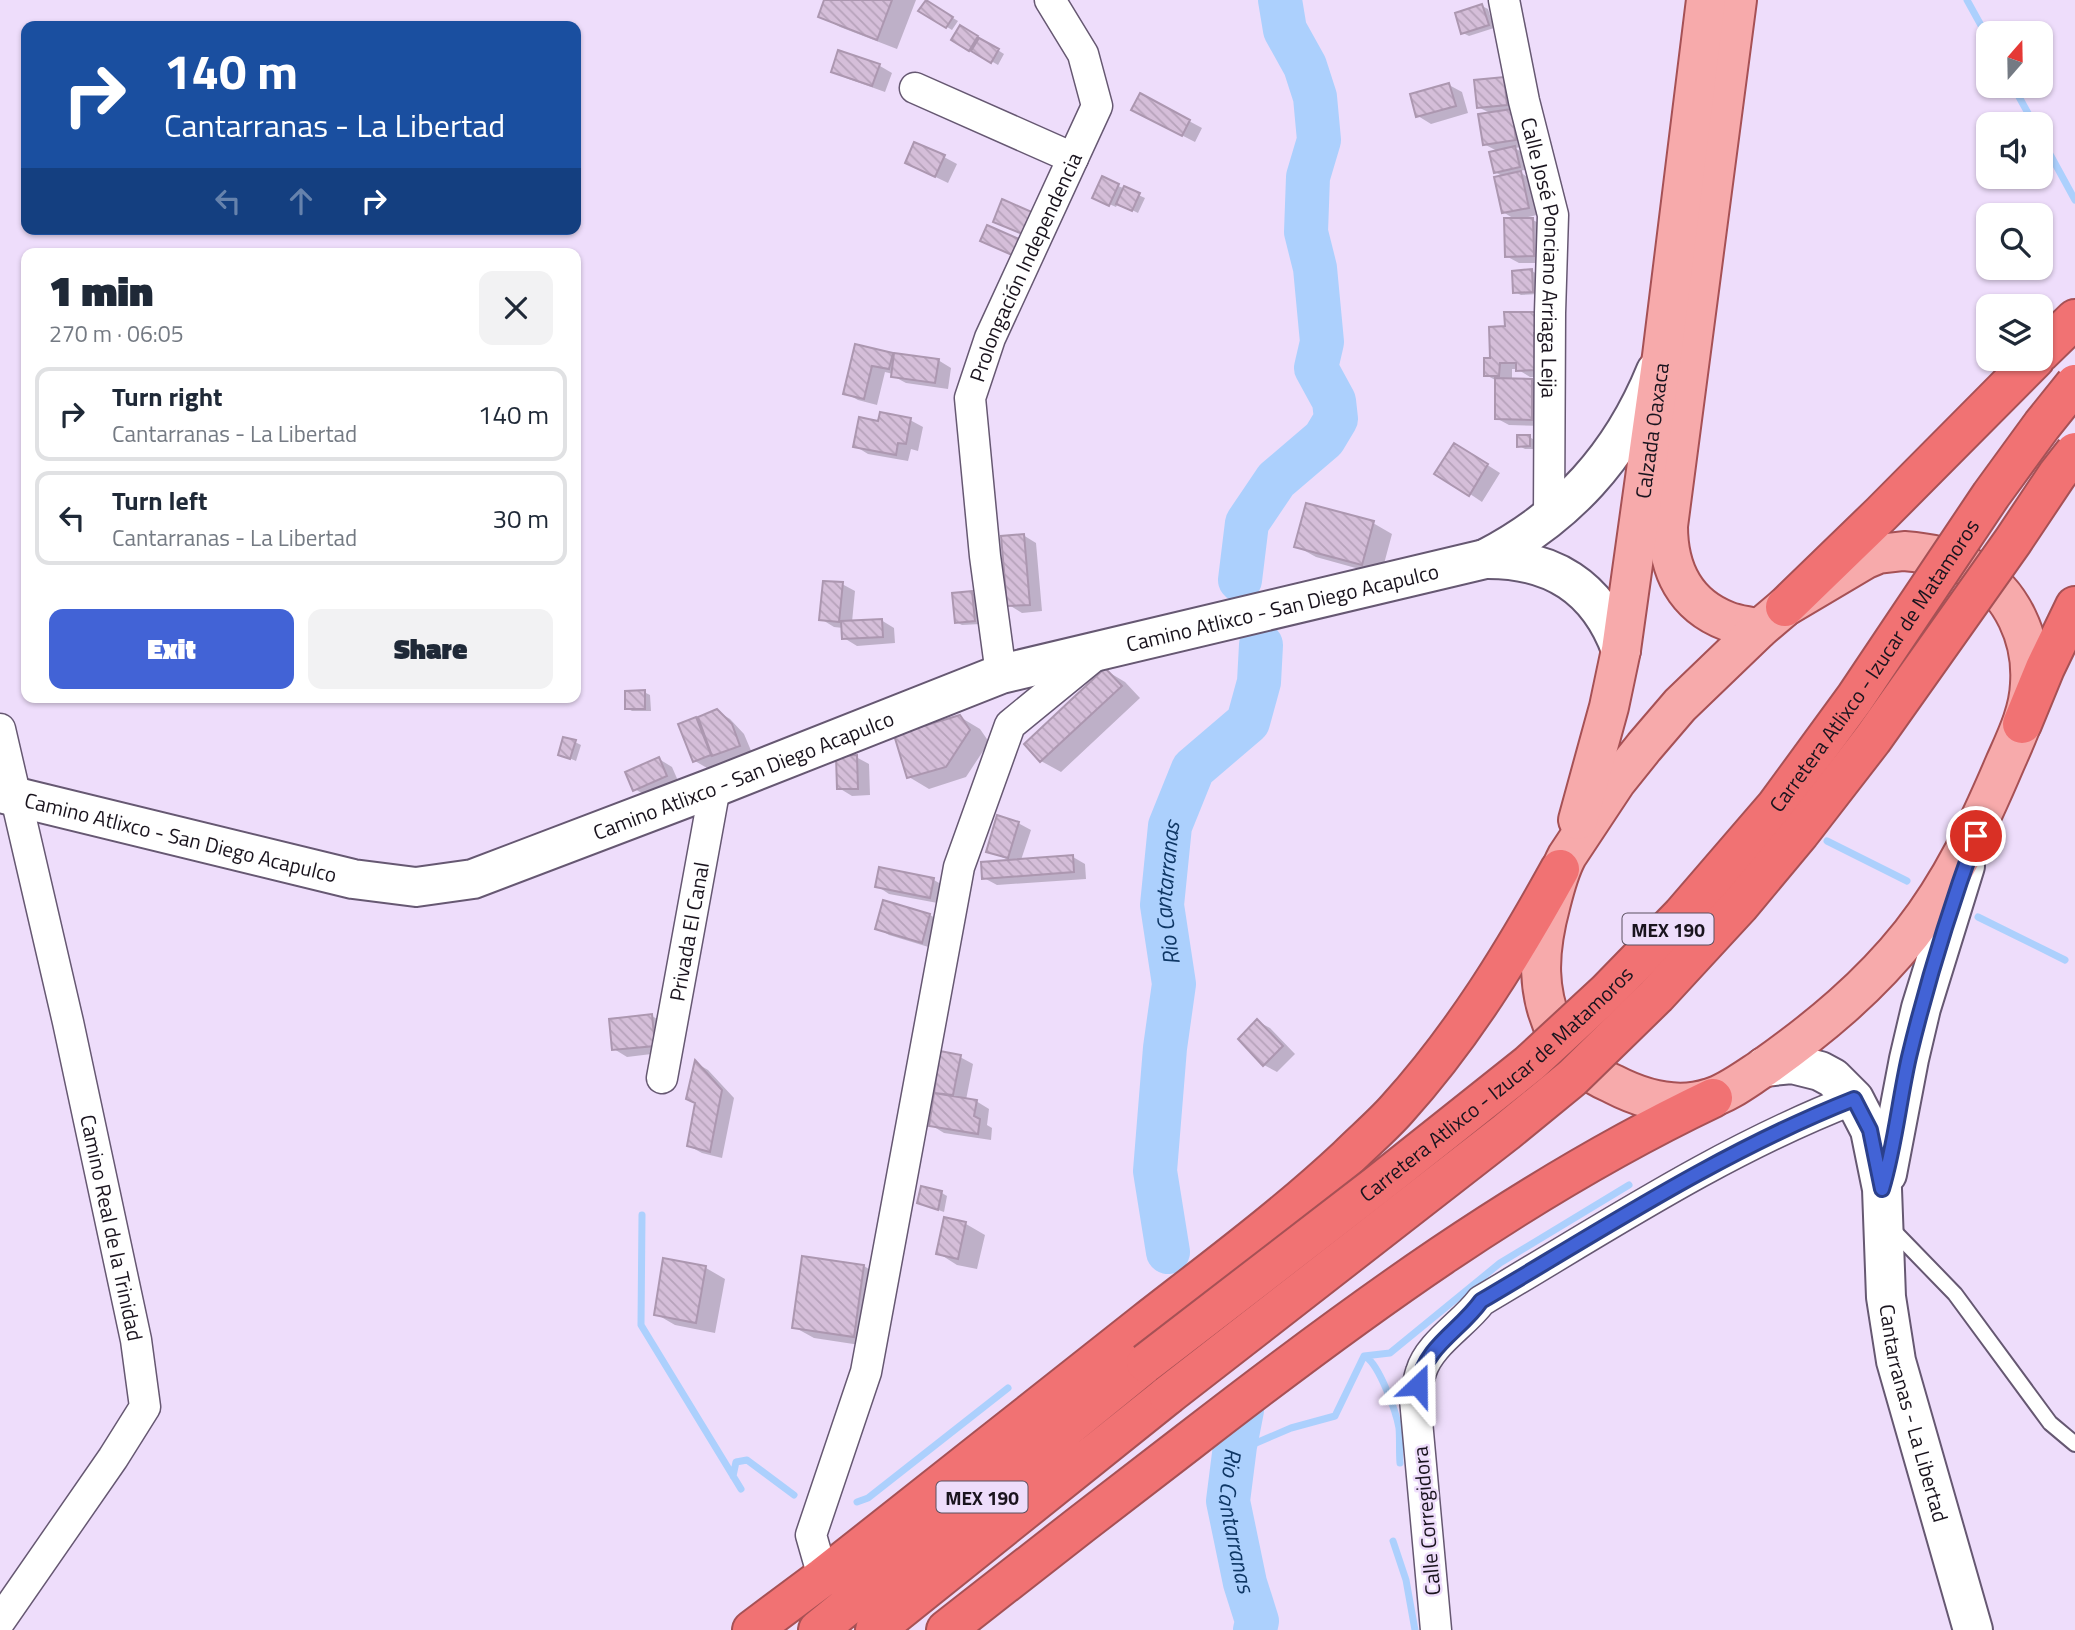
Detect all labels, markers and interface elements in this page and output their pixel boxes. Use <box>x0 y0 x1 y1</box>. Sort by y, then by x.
north arrow <box>1976 21 2053 98</box>
map controls <box>1976 21 2053 371</box>
text: 140 m <box>164 33 298 108</box>
icon: right <box>49 49 140 140</box>
text: Cantarranas - La Libertad <box>164 101 505 149</box>
button: sound <box>1976 112 2053 189</box>
street label: Calle José Ponciano Arriaga Leija <box>1513 114 1569 399</box>
street label: Prolongación Independencia <box>961 146 1090 386</box>
icon: left <box>209 182 247 220</box>
icon: ahead <box>282 182 320 220</box>
icon: right <box>355 182 393 220</box>
button: search <box>1976 203 2053 280</box>
text: 1 min <box>49 258 153 322</box>
button: close <box>479 271 553 345</box>
button: layers <box>1976 294 2053 371</box>
text: 270 m · 06:05 <box>49 316 184 351</box>
street label: Calzada Oaxaca <box>1626 360 1677 501</box>
text: Turn right <box>112 377 223 416</box>
icon: right <box>53 395 91 433</box>
text: 140 m <box>478 395 549 434</box>
text: Cantarranas - La Libertad <box>112 416 357 451</box>
text: Turn left <box>112 481 207 520</box>
icon: left <box>53 499 91 537</box>
text: 30 m <box>492 499 549 538</box>
street label: Carretera Atlixco - Izucar de Matamoros <box>1761 512 1987 819</box>
text: Cantarranas - La Libertad <box>112 520 357 555</box>
street label: Camino Atlixco - San Diego Acapulco <box>1123 555 1442 660</box>
button: Exit <box>49 609 294 689</box>
button: Share <box>308 609 553 689</box>
street label: Camino Atlixco - San Diego Acapulco <box>588 702 898 848</box>
street label: Camino Atlixco - San Diego Acapulco <box>21 784 340 890</box>
pin <box>1946 806 2006 866</box>
water label: Rio Cantarranas <box>1144 812 1189 968</box>
icon: arrive <box>1957 817 1995 855</box>
street label: Privada El Canal <box>660 859 717 1004</box>
road number: MEX 190 <box>1622 914 1714 945</box>
street label: Carretera Atlixco - Izucar de Matamoros <box>1352 958 1640 1209</box>
street label: Camino Real de la Trinidad <box>72 1111 152 1344</box>
street label: Cantarranas - La Libertad <box>1871 1302 1957 1526</box>
position arrow <box>1381 1348 1455 1422</box>
street label: Calle Corregidora <box>1404 1445 1448 1597</box>
water label: Rio Cantarranas <box>1210 1446 1265 1599</box>
road number: MEX 190 <box>936 1482 1028 1512</box>

